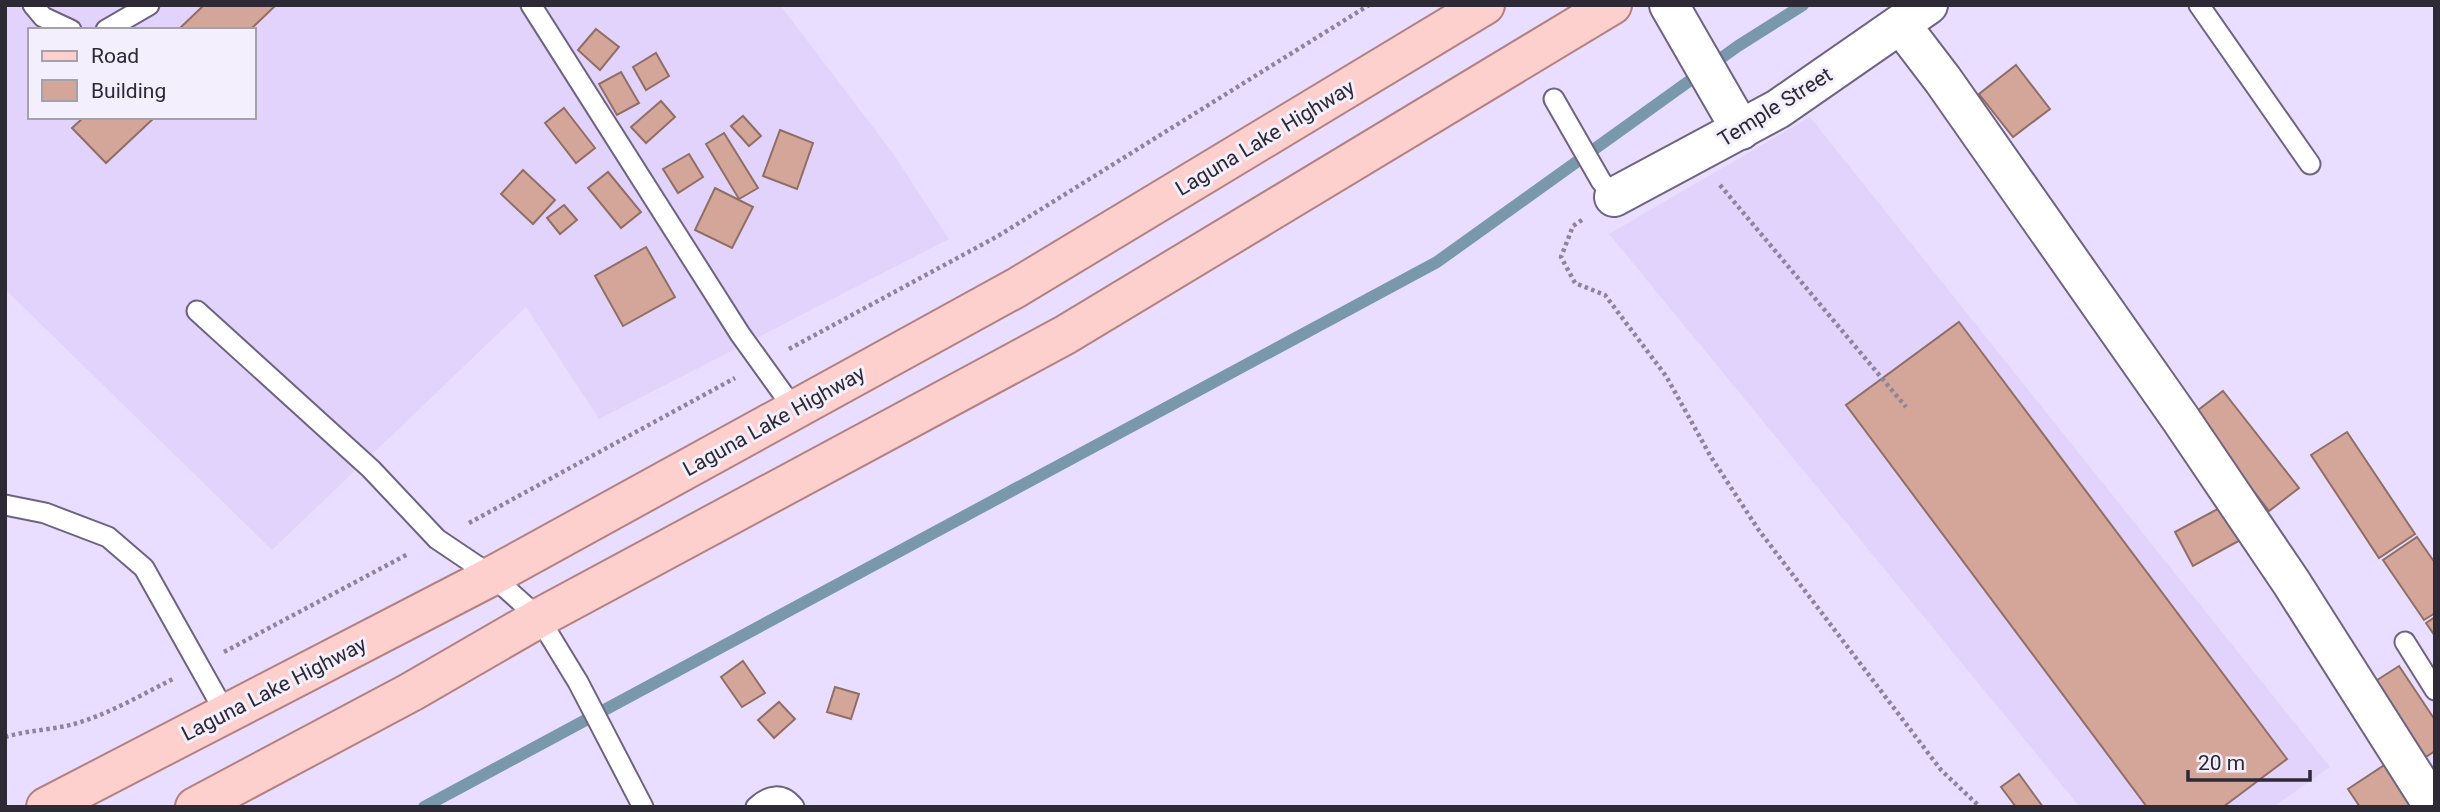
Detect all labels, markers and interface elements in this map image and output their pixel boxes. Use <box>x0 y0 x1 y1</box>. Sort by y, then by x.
legend <box>28 28 256 119</box>
text: Road <box>91 44 139 68</box>
street label: Temple Street <box>1714 62 1836 152</box>
street label: Laguna Lake Highway <box>1171 75 1359 201</box>
text: Building <box>91 79 166 103</box>
street label: Laguna Lake Highway <box>679 361 869 481</box>
street label: Laguna Lake Highway <box>178 632 371 746</box>
scale bar <box>2188 738 2310 782</box>
text: 20 m <box>2198 751 2245 775</box>

